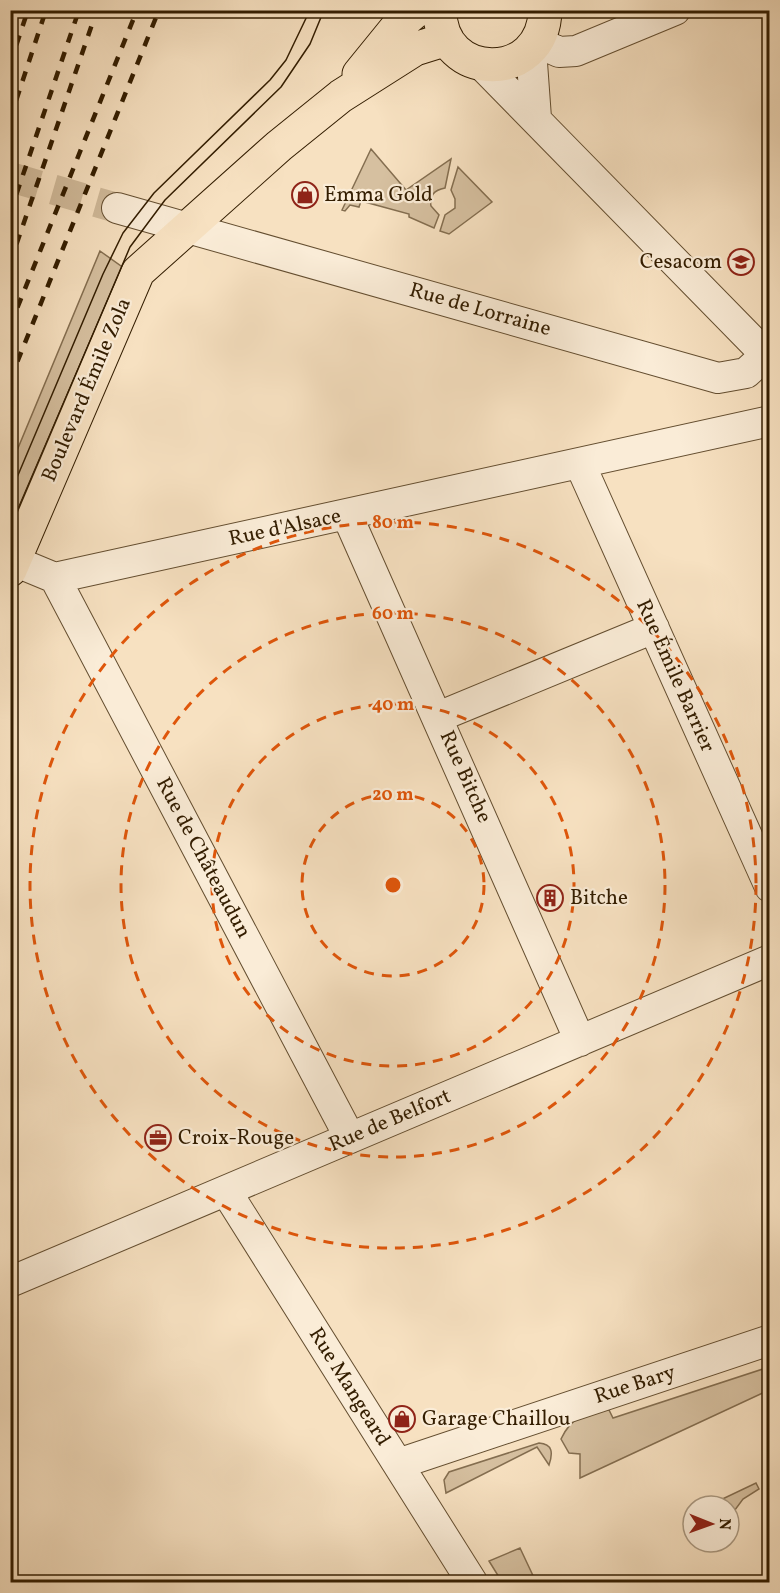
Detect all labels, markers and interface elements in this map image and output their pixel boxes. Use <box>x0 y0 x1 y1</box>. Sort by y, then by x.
shop icon: Emma Gold <box>290 180 320 210</box>
place label: Emma Gold <box>324 181 433 210</box>
school or university icon: Cesacom <box>726 247 756 277</box>
place label: Cesacom <box>640 248 722 277</box>
street label: Rue de Lorraine <box>406 276 554 344</box>
street label: Boulevard Émile Zola <box>35 293 139 487</box>
street label: Rue d'Alsace <box>226 502 344 554</box>
text: 80 m <box>372 511 414 536</box>
street label: Rue Émile Barrier <box>628 595 722 757</box>
text: 60 m <box>372 602 414 627</box>
text: 40 m <box>372 693 414 718</box>
street label: Rue Bitche <box>432 726 498 828</box>
street label: Rue de Châteaudun <box>148 772 258 944</box>
text: 20 m <box>372 783 414 808</box>
centre of rings <box>383 875 403 895</box>
building icon: Bitche <box>535 883 565 913</box>
place label: Bitche <box>570 884 628 913</box>
street label: Rue de Belfort <box>324 1082 456 1160</box>
office icon: Croix-Rouge <box>143 1123 173 1153</box>
place label: Croix-Rouge <box>178 1124 294 1153</box>
street label: Rue Mangeard <box>301 1322 397 1452</box>
street label: Rue Bary <box>591 1358 680 1412</box>
shop icon: Garage Chaillou <box>387 1404 417 1434</box>
place label: Garage Chaillou <box>422 1405 571 1434</box>
north arrow <box>681 1494 741 1554</box>
text: N <box>713 1518 735 1531</box>

